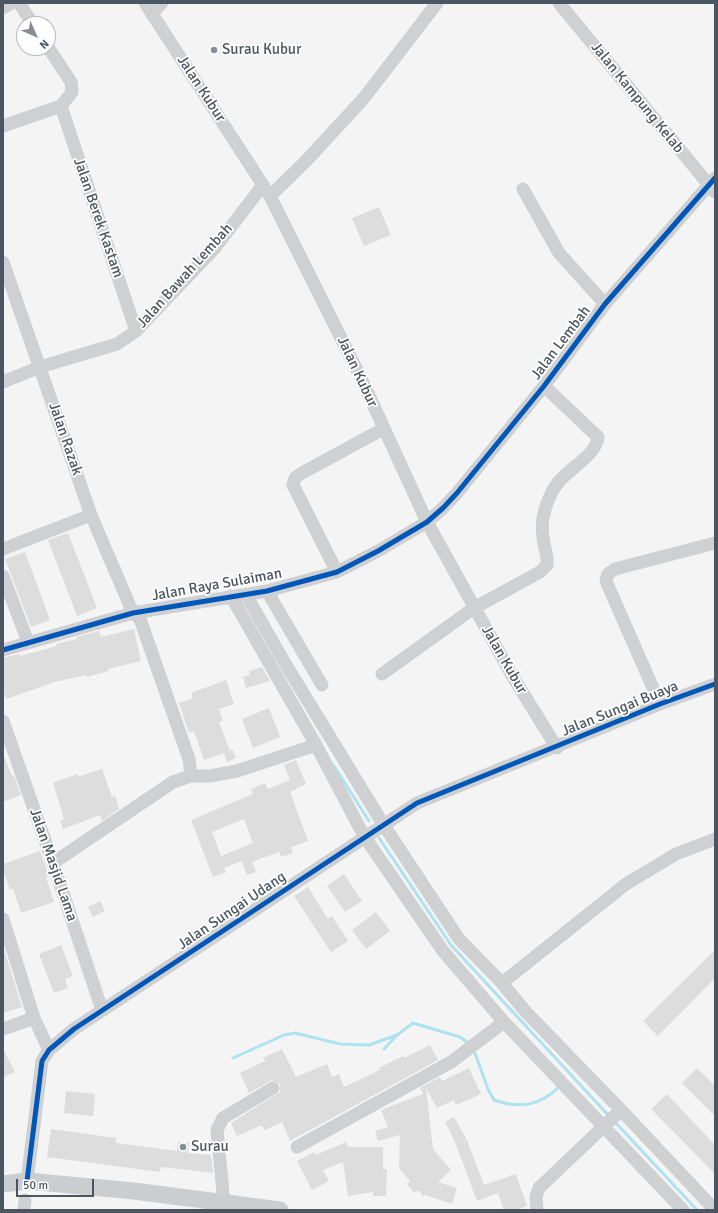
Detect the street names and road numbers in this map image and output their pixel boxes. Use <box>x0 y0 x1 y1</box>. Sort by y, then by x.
street label: Jalan Kampung Kelab <box>587 39 687 157</box>
street label: Jalan Kubur <box>173 52 229 126</box>
street label: Jalan Berek Kastam <box>69 156 127 280</box>
street label: Jalan Bawah Lembah <box>133 220 237 332</box>
street label: Jalan Lembah <box>527 302 595 384</box>
street label: Jalan Kubur <box>333 334 381 410</box>
street label: Jalan Razak <box>44 400 86 478</box>
street label: Jalan Raya Sulaiman <box>150 565 284 605</box>
street label: Jalan Kubur <box>477 623 531 697</box>
street label: Jalan Sungai Buaya <box>559 677 681 741</box>
street label: Jalan Masjid Lama <box>25 806 81 924</box>
street label: Jalan Sungai Udang <box>174 868 290 954</box>

